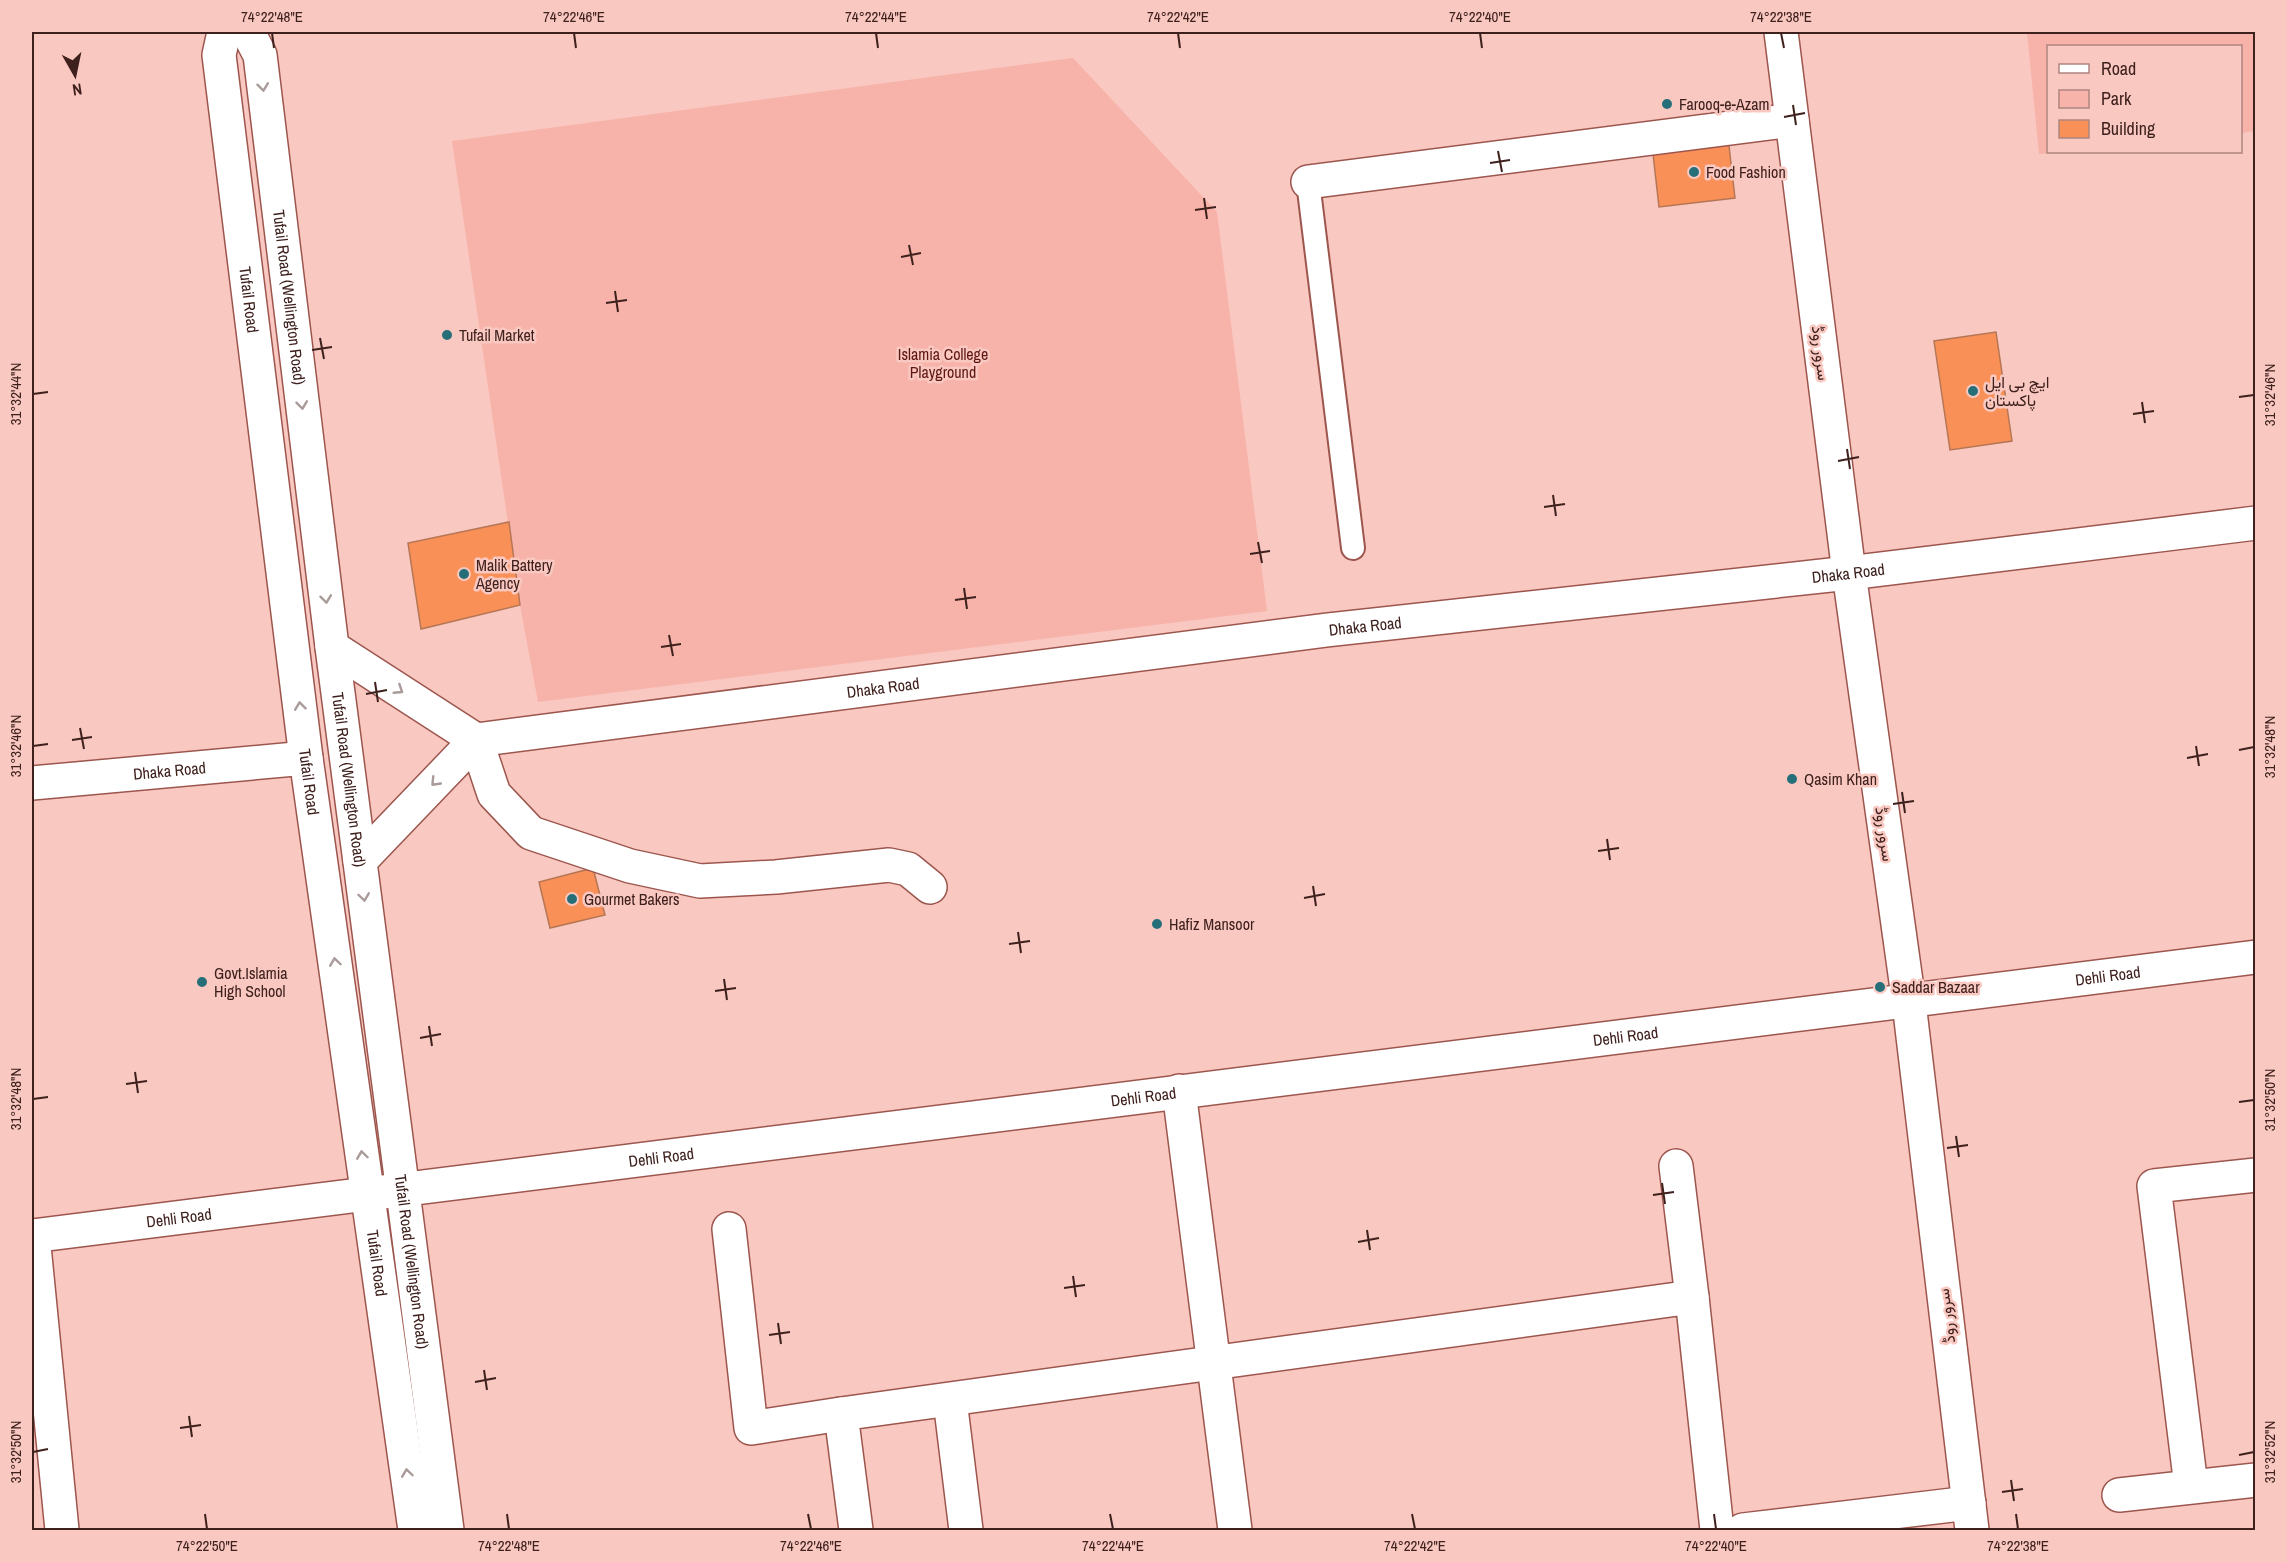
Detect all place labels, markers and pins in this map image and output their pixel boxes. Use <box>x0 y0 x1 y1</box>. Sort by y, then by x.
place label: Farooq-e-Azam <box>1679 93 1770 115</box>
marker: Farooq-e-Azam <box>1660 97 1674 111</box>
place label: Food Fashion <box>1706 161 1786 183</box>
marker: Food Fashion <box>1687 165 1701 179</box>
place label: Tufail Market <box>459 324 535 346</box>
marker: Tufail Market <box>440 328 454 342</box>
place label: ایچ بی ایل پاکستان <box>1985 371 2049 412</box>
marker: ایچ بی ایل پاکستان <box>1966 384 1980 398</box>
place label: Malik Battery Agency <box>475 554 553 594</box>
marker: Malik Battery Agency <box>457 567 471 581</box>
place label: Qasim Khan <box>1804 768 1877 790</box>
marker: Qasim Khan <box>1785 772 1799 786</box>
place label: Gourmet Bakers <box>584 888 680 910</box>
marker: Gourmet Bakers <box>565 892 579 906</box>
place label: Hafiz Mansoor <box>1169 913 1255 935</box>
marker: Hafiz Mansoor <box>1150 917 1164 931</box>
place label: Govt.Islamia High School <box>214 962 288 1002</box>
marker: Govt.Islamia High School <box>195 975 209 989</box>
place label: Saddar Bazaar <box>1892 976 1980 998</box>
marker: Saddar Bazaar <box>1873 980 1887 994</box>

